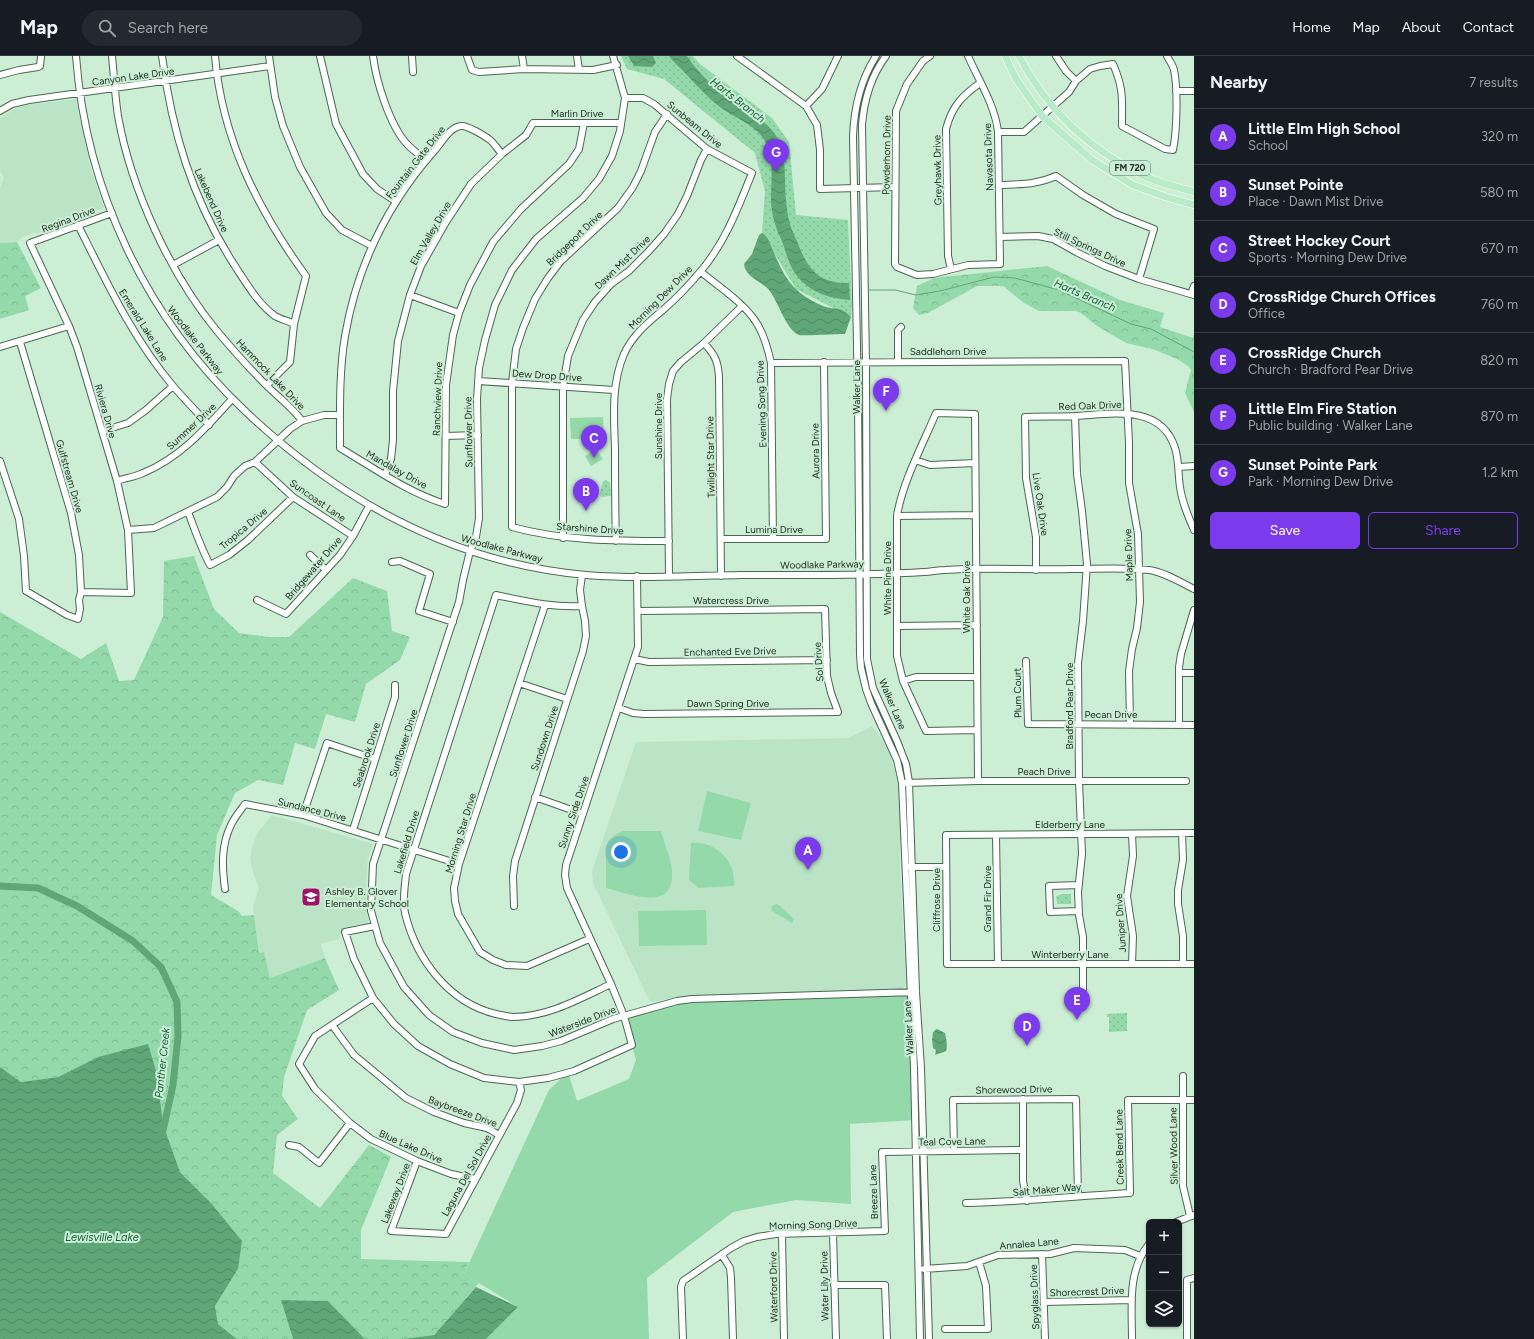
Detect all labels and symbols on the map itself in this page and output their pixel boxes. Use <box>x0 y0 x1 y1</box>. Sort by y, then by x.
street label: Canyon Lake Drive <box>91 64 176 89</box>
water label: Harts Branch <box>708 75 768 126</box>
street label: Sunbeam Drive <box>664 98 726 151</box>
street label: Marlin Drive <box>551 107 604 120</box>
street label: Powderhorn Drive <box>879 115 894 195</box>
street label: Navasota Drive <box>981 122 996 191</box>
street label: Fountain Gate Drive <box>383 123 448 201</box>
street label: Greyhawk Drive <box>930 134 945 205</box>
pin: G <box>763 139 789 172</box>
road number: FM 720 <box>1110 161 1150 175</box>
street label: Lakebend Drive <box>192 166 232 235</box>
street label: Elm Valley Drive <box>407 199 454 267</box>
street label: Regina Drive <box>40 203 97 236</box>
street label: Bridgeport Drive <box>543 208 606 269</box>
street label: Still Springs Drive <box>1051 225 1129 270</box>
street label: Dawn Mist Drive <box>592 232 653 292</box>
street label: Morning Dew Drive <box>626 262 695 332</box>
water label: Harts Branch <box>1052 277 1118 314</box>
street label: Emerald Lake Lane <box>116 287 171 364</box>
street label: Woodlake Parkway <box>165 303 227 378</box>
street label: Hammock Lake Drive <box>233 336 308 413</box>
street label: Saddlehorn Drive <box>910 345 987 358</box>
street label: Evening Song Drive <box>753 360 770 448</box>
street label: Walker Lane <box>850 360 863 414</box>
street label: Ranchview Drive <box>430 361 445 436</box>
street label: Dew Drop Drive <box>512 367 583 384</box>
pin: F <box>873 378 899 411</box>
street label: Riviera Drive <box>92 383 120 440</box>
street label: Sunshine Drive <box>652 392 665 459</box>
street label: Sunflower Drive <box>461 396 476 468</box>
street label: Red Oak Drive <box>1058 398 1122 413</box>
street label: Summer Drive <box>164 400 219 453</box>
street label: Twilight Star Drive <box>703 415 718 498</box>
street label: Aurora Drive <box>809 423 822 479</box>
pin: C <box>581 425 607 458</box>
street label: Gulfstream Drive <box>53 438 86 515</box>
street label: Mandalay Drive <box>364 447 430 492</box>
street label: Live Oak Drive <box>1030 472 1051 537</box>
street label: Suncoast Lane <box>287 476 349 525</box>
pin: B <box>573 478 599 511</box>
street label: Tropica Drive <box>217 504 270 552</box>
street label: Starshine Drive <box>556 520 625 537</box>
street label: Lumina Drive <box>745 523 803 536</box>
street label: Maple Drive <box>1121 528 1136 582</box>
street label: Woodlake Parkway <box>460 531 545 566</box>
street label: Bridgewater Drive <box>282 534 345 603</box>
street label: White Pine Drive <box>881 541 894 615</box>
street label: Woodlake Parkway <box>780 557 865 572</box>
street label: White Oak Drive <box>960 560 973 633</box>
street label: Watercress Drive <box>693 594 770 607</box>
street label: Sol Drive <box>811 641 826 682</box>
street label: Enchanted Eve Drive <box>684 644 777 659</box>
street label: Bradford Pear Drive <box>1063 662 1076 749</box>
street label: Plum Court <box>1011 668 1024 718</box>
street label: Walker Lane <box>876 677 909 732</box>
street label: Dawn Spring Drive <box>687 697 770 710</box>
street label: Sundown Drive <box>528 703 561 772</box>
street label: Sunflower Drive <box>386 707 421 779</box>
street label: Pecan Drive <box>1085 708 1138 721</box>
street label: Seabrook Drive <box>350 720 383 789</box>
street label: Peach Drive <box>1018 765 1071 778</box>
street label: Sunny Side Drive <box>555 774 592 850</box>
street label: Morning Star Drive <box>442 791 479 875</box>
street label: Sundance Drive <box>276 795 348 824</box>
street label: Lakefield Drive <box>391 808 422 875</box>
street label: Elderberry Lane <box>1035 818 1106 831</box>
pin: A <box>795 837 821 870</box>
your location <box>611 842 631 862</box>
street label: Grand Fir Drive <box>981 865 994 932</box>
street label: Cliffrose Drive <box>930 867 943 932</box>
place label: Ashley B. Glover Elementary School <box>325 885 409 910</box>
school or university icon: Ashley B. Glover Elementary School <box>300 886 322 908</box>
street label: Juniper Drive <box>1112 893 1129 953</box>
street label: Winterberry Lane <box>1031 948 1109 961</box>
pin: E <box>1064 987 1090 1020</box>
street label: Walker Lane <box>901 1000 916 1055</box>
street label: Waterside Drive <box>547 1003 618 1040</box>
pin: D <box>1014 1013 1040 1046</box>
water label: Panther Creek <box>152 1027 173 1099</box>
street label: Shorewood Drive <box>975 1082 1053 1097</box>
street label: Baybreeze Drive <box>427 1093 500 1130</box>
street label: Silver Wood Lane <box>1166 1107 1181 1185</box>
street label: Creek Bend Lane <box>1112 1109 1127 1185</box>
street label: Blue Lake Drive <box>377 1127 445 1166</box>
street label: Laguna Del Sol Drive <box>439 1132 495 1218</box>
street label: Teal Cove Lane <box>918 1134 986 1149</box>
street label: Lakeway Drive <box>378 1160 413 1225</box>
street label: Breeze Lane <box>866 1164 881 1219</box>
street label: Salt Maker Way <box>1012 1180 1083 1199</box>
street label: Morning Song Drive <box>769 1216 858 1233</box>
water label: Lewisville Lake <box>65 1231 139 1244</box>
street label: Annalea Lane <box>999 1234 1060 1253</box>
street label: Water Lily Drive <box>817 1250 832 1321</box>
street label: Waterford Drive <box>766 1251 781 1323</box>
street label: Spyglass Drive <box>1027 1264 1042 1330</box>
street label: Shorecrest Drive <box>1049 1284 1125 1299</box>

